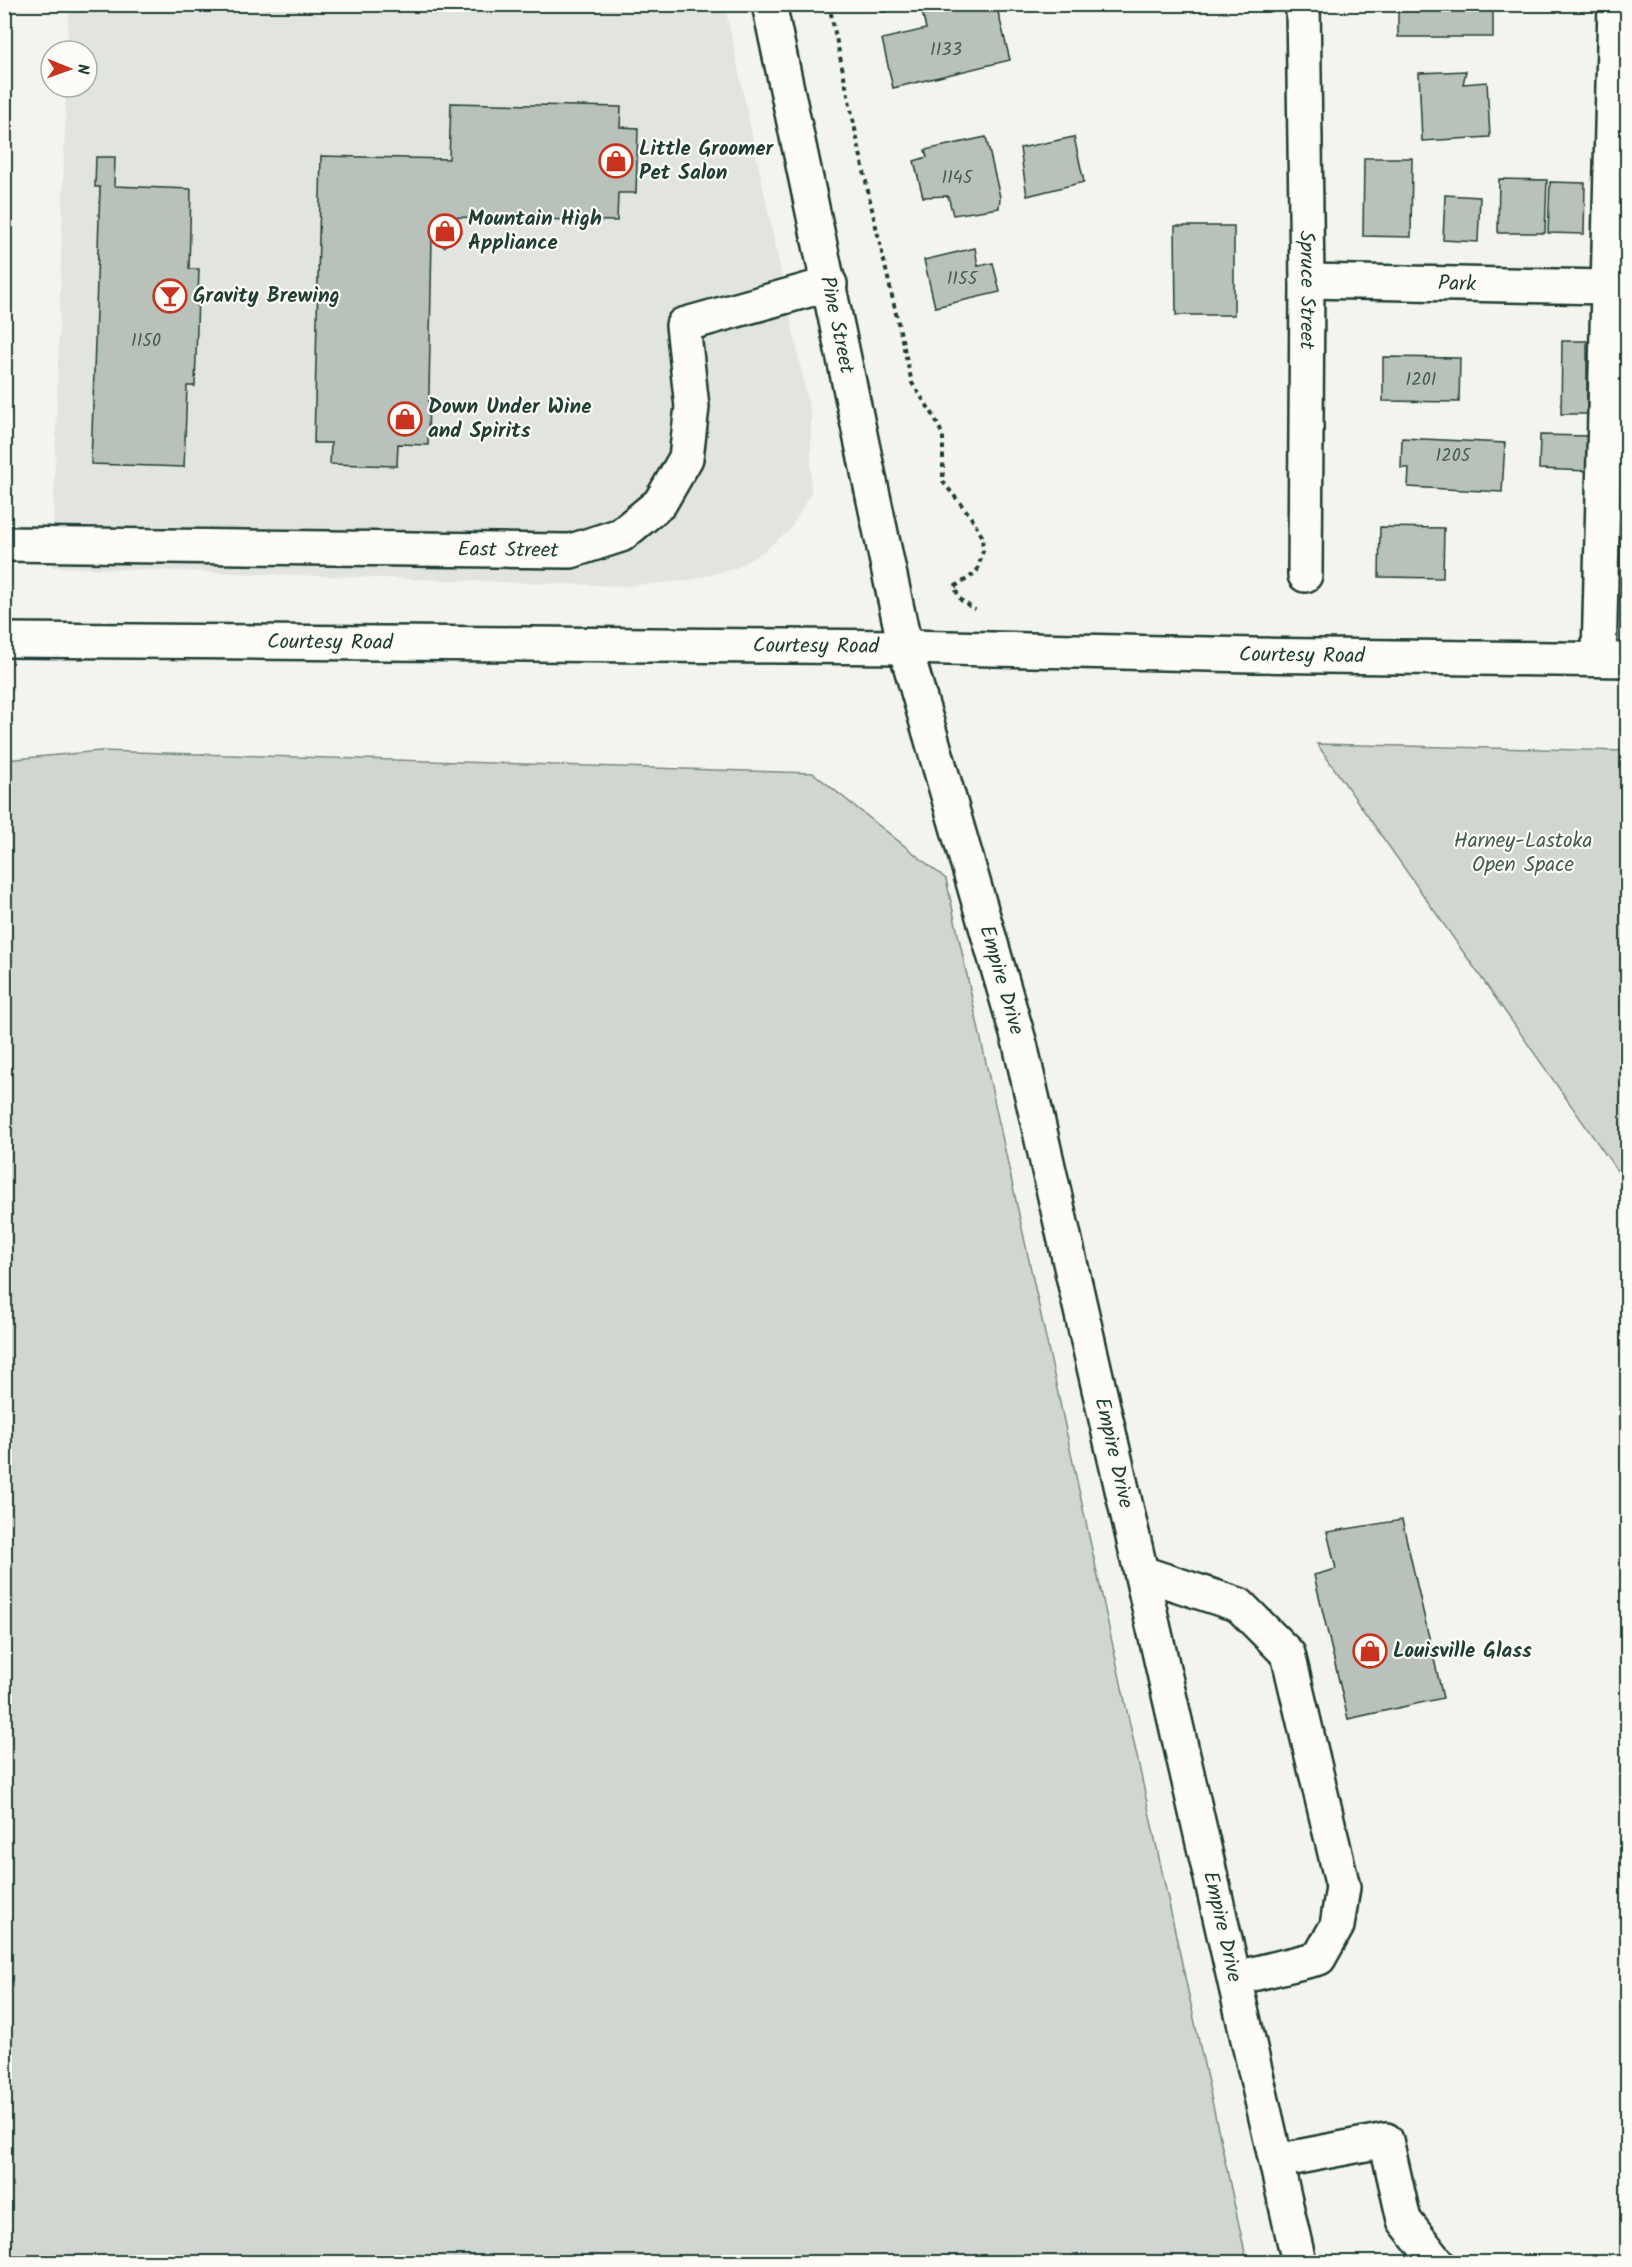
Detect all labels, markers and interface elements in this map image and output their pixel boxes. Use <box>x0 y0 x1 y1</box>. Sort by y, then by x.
house number: 1133 <box>930 36 962 65</box>
north arrow <box>39 39 99 99</box>
text: N <box>70 64 95 75</box>
place label: Little Groomer Pet Salon <box>639 133 775 190</box>
shop icon: Little Groomer Pet Salon <box>598 143 634 179</box>
house number: 1145 <box>942 164 974 193</box>
place label: Mountain High Appliance <box>468 203 602 260</box>
shop icon: Mountain High Appliance <box>427 213 463 249</box>
street label: Spruce Street <box>1290 230 1324 350</box>
house number: 1155 <box>947 265 979 294</box>
street label: Park <box>1438 267 1476 301</box>
street label: Pine Street <box>811 273 863 377</box>
bar icon: Gravity Brewing <box>152 278 188 314</box>
place label: Gravity Brewing <box>193 280 340 313</box>
house number: 1150 <box>131 327 161 356</box>
house number: 1201 <box>1406 366 1436 395</box>
place label: Down Under Wine and Spirits <box>428 391 591 448</box>
shop icon: Down Under Wine and Spirits <box>387 401 423 437</box>
house number: 1205 <box>1436 442 1472 471</box>
street label: East Street <box>457 533 560 567</box>
street label: Courtesy Road <box>267 626 394 660</box>
street label: Courtesy Road <box>753 629 880 663</box>
street label: Courtesy Road <box>1238 638 1366 673</box>
park label: Harney-Lastoka Open Space <box>1454 825 1592 882</box>
street label: Empire Drive <box>970 921 1033 1039</box>
street label: Empire Drive <box>1085 1394 1142 1512</box>
shop icon: Louisville Glass <box>1352 1633 1388 1669</box>
place label: Louisville Glass <box>1393 1635 1532 1668</box>
street label: Empire Drive <box>1194 1868 1251 1986</box>

